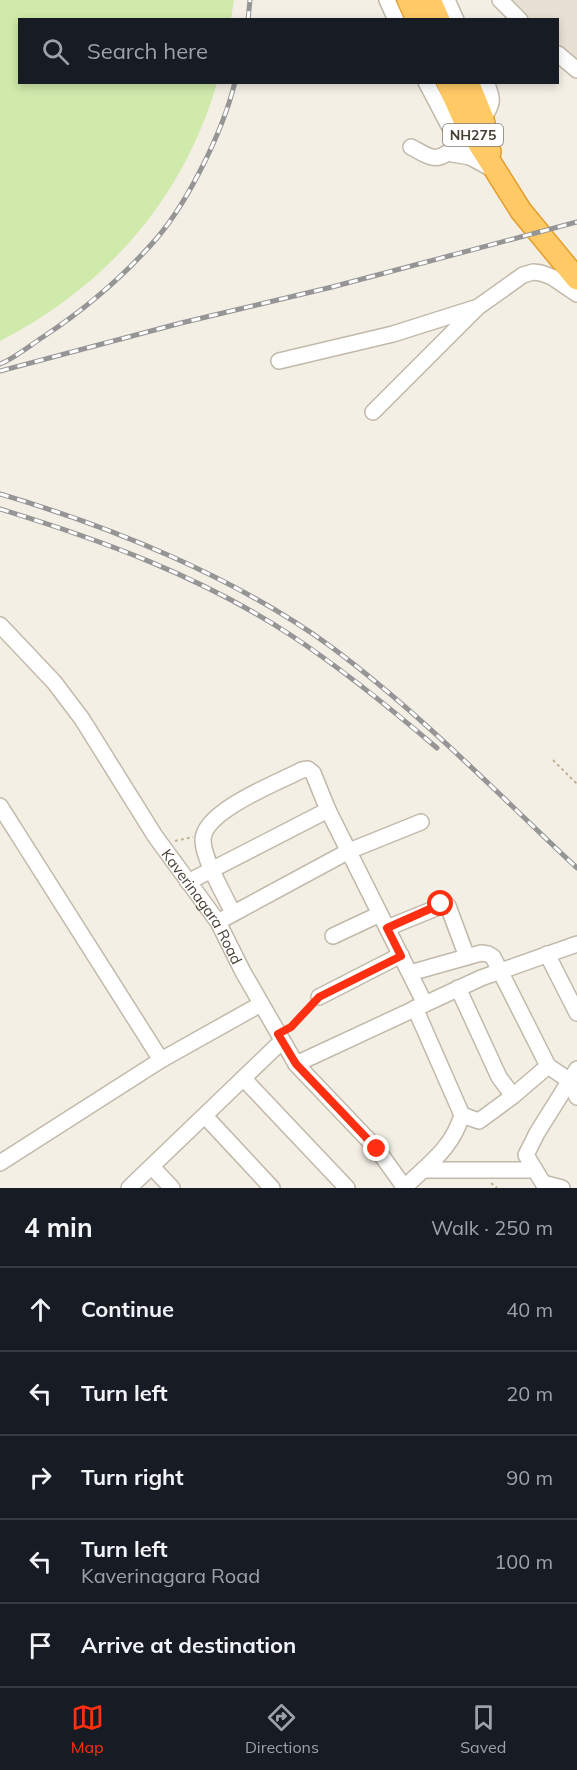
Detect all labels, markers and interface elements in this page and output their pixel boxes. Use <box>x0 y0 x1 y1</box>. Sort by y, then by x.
search box <box>18 18 559 84</box>
icon: search <box>39 35 72 68</box>
text: Search here <box>87 37 208 65</box>
road number: NH275 <box>443 124 503 146</box>
street label: Kaverinagara Road <box>158 845 247 967</box>
route start <box>427 890 453 916</box>
route end <box>363 1135 389 1161</box>
text: 4 min <box>24 1211 93 1244</box>
text: Walk · 250 m <box>431 1215 553 1240</box>
icon: ahead <box>24 1293 57 1326</box>
text: Continue <box>81 1295 174 1323</box>
text: 40 m <box>506 1297 553 1322</box>
icon: left <box>24 1377 57 1410</box>
text: Turn left <box>81 1379 168 1407</box>
text: 20 m <box>506 1381 553 1406</box>
icon: right <box>24 1461 57 1494</box>
text: Turn right <box>81 1463 184 1491</box>
text: 90 m <box>506 1465 553 1490</box>
text: Turn left <box>81 1535 168 1563</box>
icon: left <box>24 1545 57 1578</box>
text: 100 m <box>494 1549 553 1574</box>
text: Kaverinagara Road <box>81 1563 260 1588</box>
icon: arrive <box>24 1629 57 1662</box>
text: Arrive at destination <box>81 1631 296 1659</box>
tab: Map <box>71 1701 104 1757</box>
tab: Directions <box>245 1701 319 1757</box>
tab: Saved <box>460 1701 506 1757</box>

